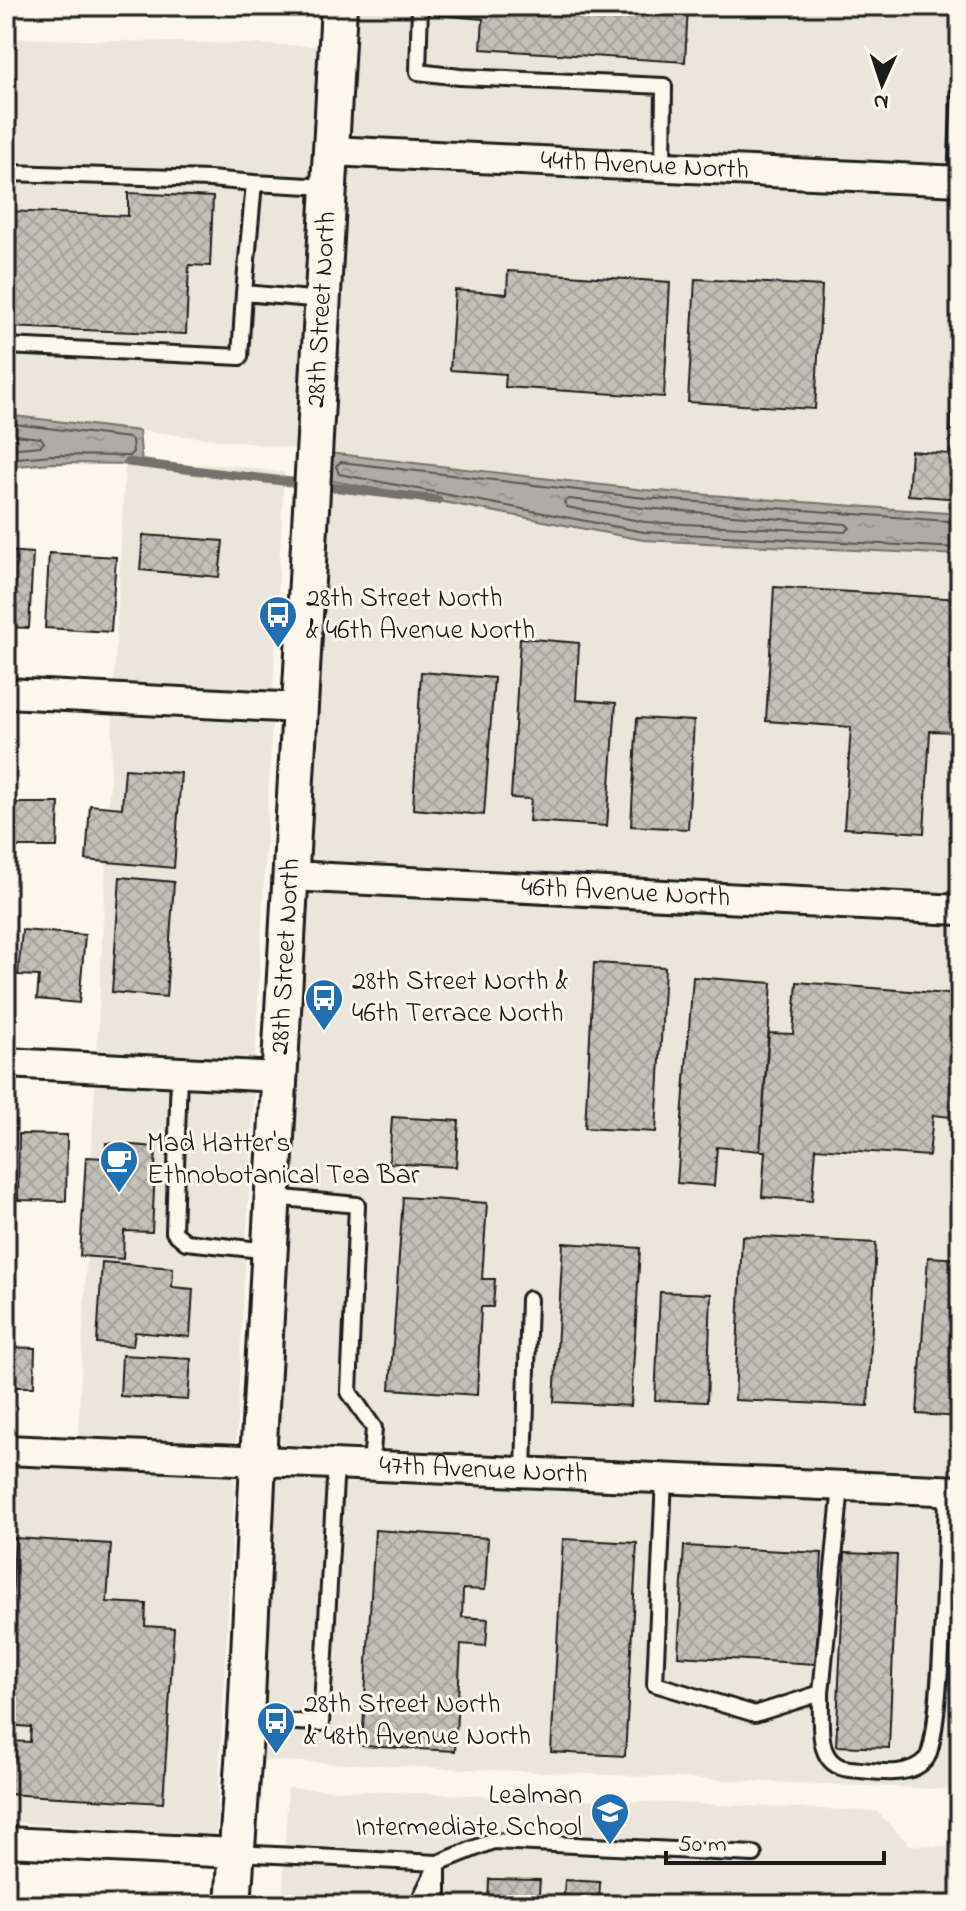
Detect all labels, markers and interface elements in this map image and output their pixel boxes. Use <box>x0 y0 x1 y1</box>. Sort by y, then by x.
north arrow <box>842 44 922 124</box>
text: N <box>873 85 889 117</box>
street label: 44th Avenue North <box>540 141 750 191</box>
street label: 28th Street North <box>296 210 348 409</box>
place label: 28th Street North & 46th Avenue North <box>306 579 535 652</box>
bus stop icon: 28th Street North & 46th Avenue North <box>257 594 299 649</box>
street label: 28th Street North <box>260 857 312 1056</box>
street label: 46th Avenue North <box>520 867 731 919</box>
place label: 28th Street North & 46th Terrace North <box>352 962 569 1035</box>
bus stop icon: 28th Street North & 46th Terrace North <box>303 977 345 1032</box>
place label: Mad Hatter's Ethnobotanical Tea Bar <box>147 1124 420 1197</box>
cafe icon: Mad Hatter's Ethnobotanical Tea Bar <box>98 1139 140 1194</box>
street label: 47th Avenue North <box>379 1446 589 1495</box>
place label: 28th Street North & 48th Avenue North <box>304 1685 531 1758</box>
bus stop icon: 28th Street North & 48th Avenue North <box>255 1700 297 1755</box>
place label: Lealman Intermediate School <box>355 1776 582 1849</box>
school or university icon: Lealman Intermediate School <box>589 1791 631 1846</box>
scale bar <box>666 1815 884 1865</box>
text: 50 m <box>678 1828 727 1863</box>

